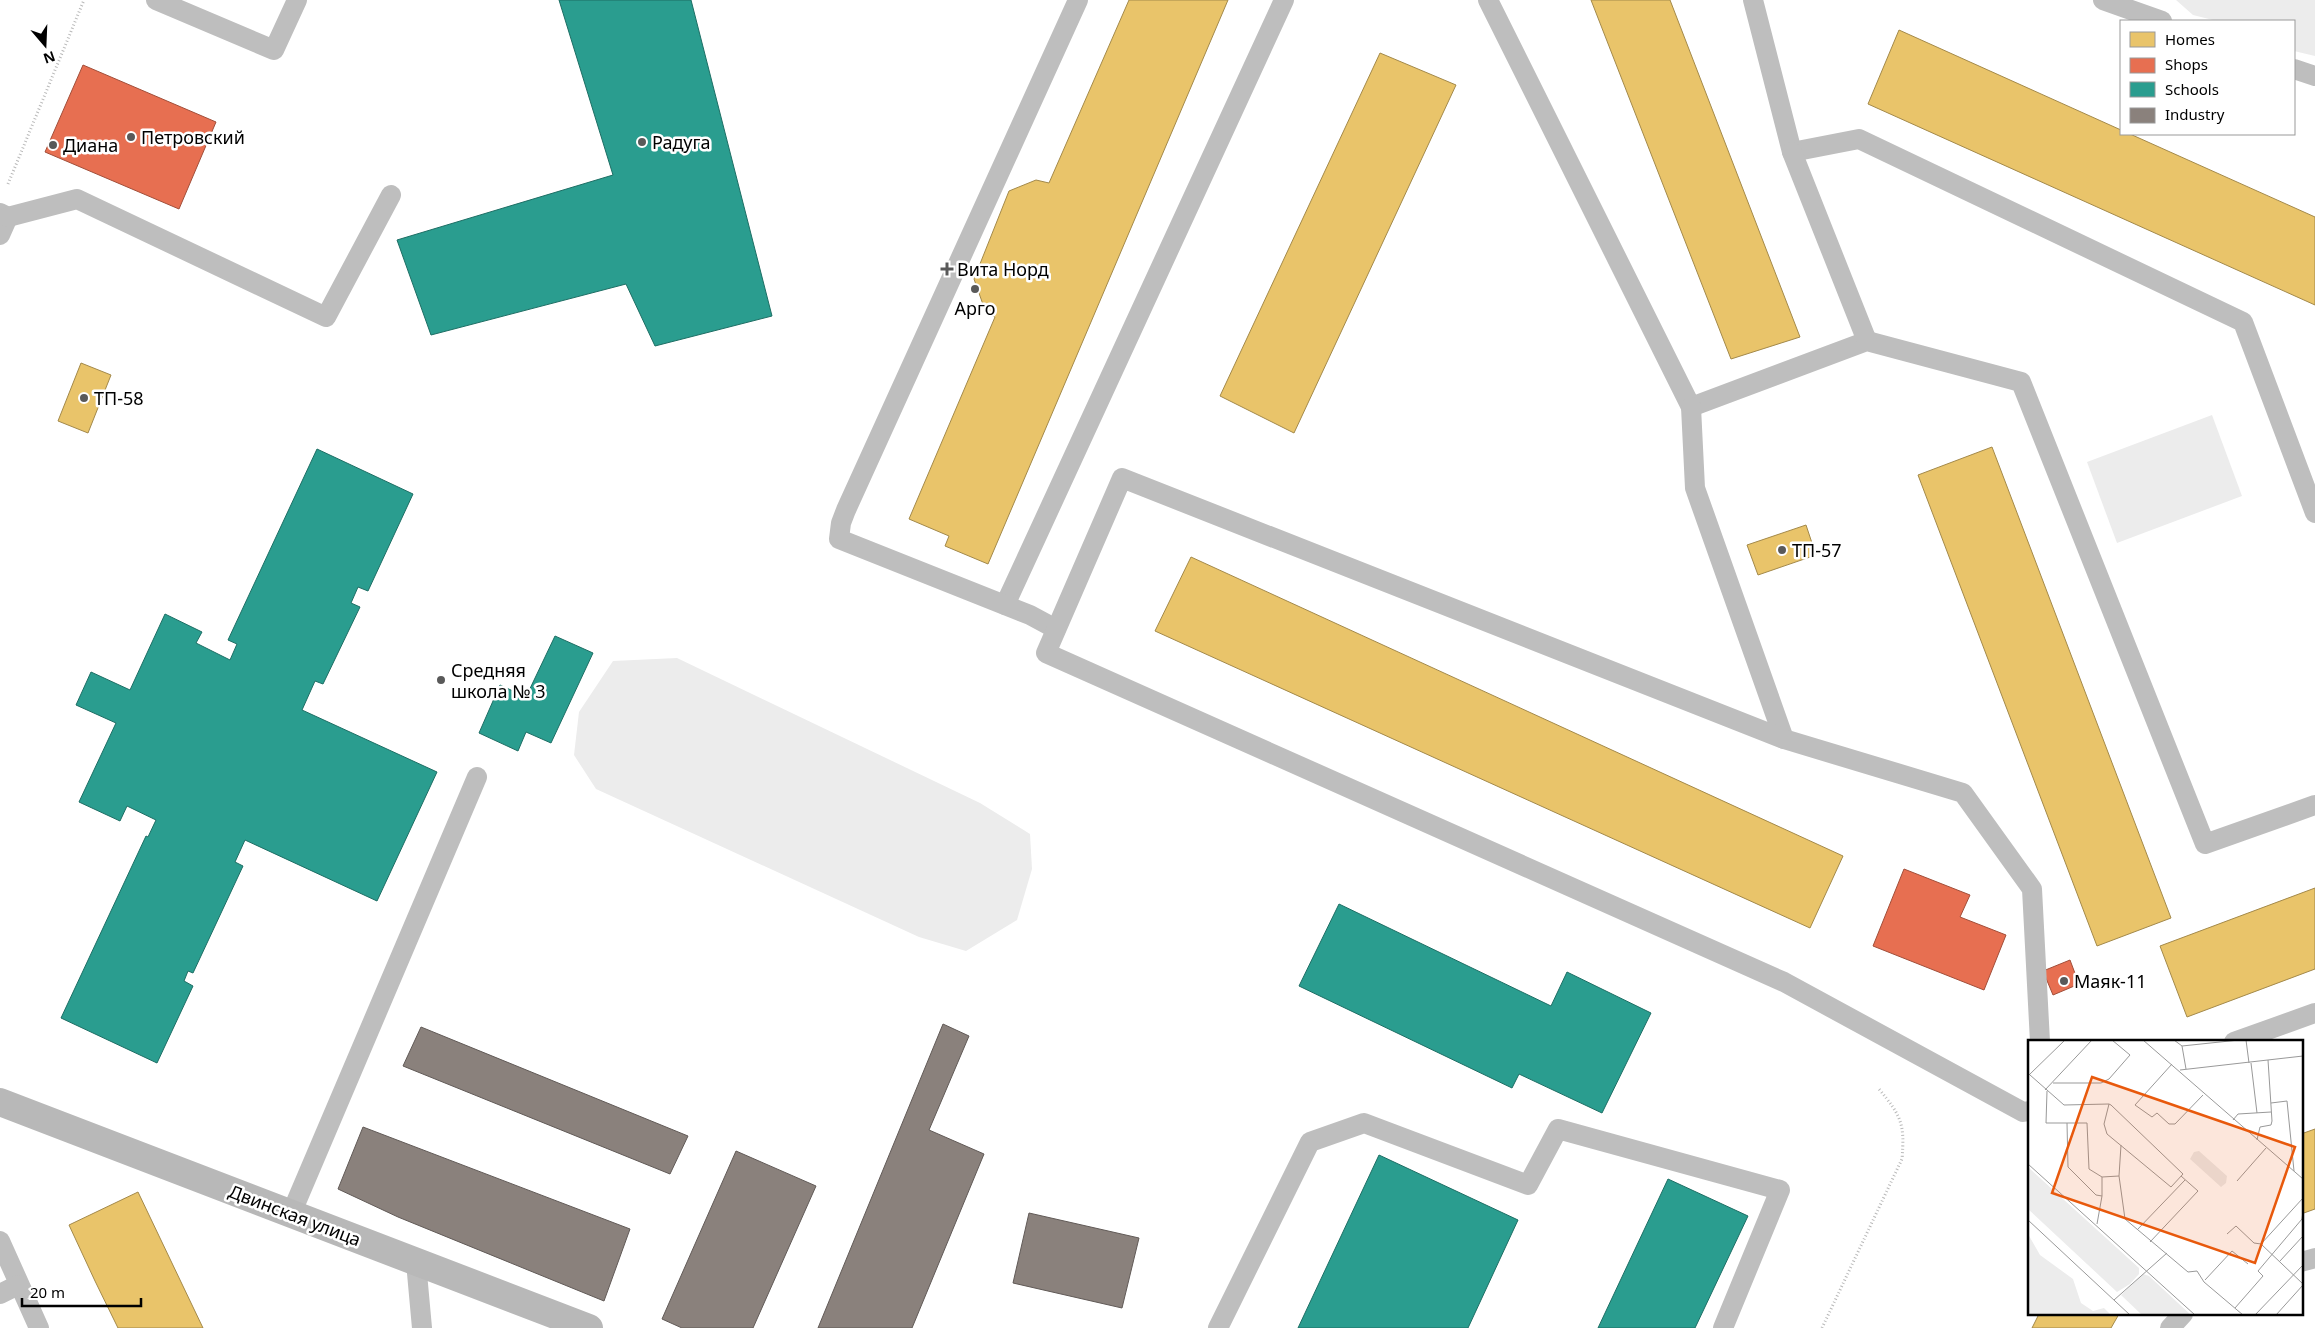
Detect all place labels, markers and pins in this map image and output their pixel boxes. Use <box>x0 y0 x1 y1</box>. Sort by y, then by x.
place label: Петровский <box>141 125 245 149</box>
place label: Радуга <box>652 130 710 154</box>
marker: Петровский <box>125 131 137 143</box>
place label: Диана <box>63 133 118 157</box>
marker: Радуга <box>636 136 648 148</box>
marker: Диана <box>47 139 59 151</box>
place label: Вита Норд <box>957 257 1049 281</box>
marker: Вита Норд <box>941 263 953 275</box>
marker: Арго <box>969 283 981 295</box>
place label: Арго <box>955 296 995 320</box>
place label: ТП-58 <box>94 386 144 410</box>
marker: ТП-58 <box>78 392 90 404</box>
place label: ТП-57 <box>1792 538 1842 562</box>
marker: ТП-57 <box>1776 544 1788 556</box>
place label: Средняя школа № 3 <box>451 658 546 703</box>
marker: Средняя школа № 3 <box>435 674 447 686</box>
place label: Маяк-11 <box>2074 969 2147 993</box>
marker: Маяк-11 <box>2058 975 2070 987</box>

